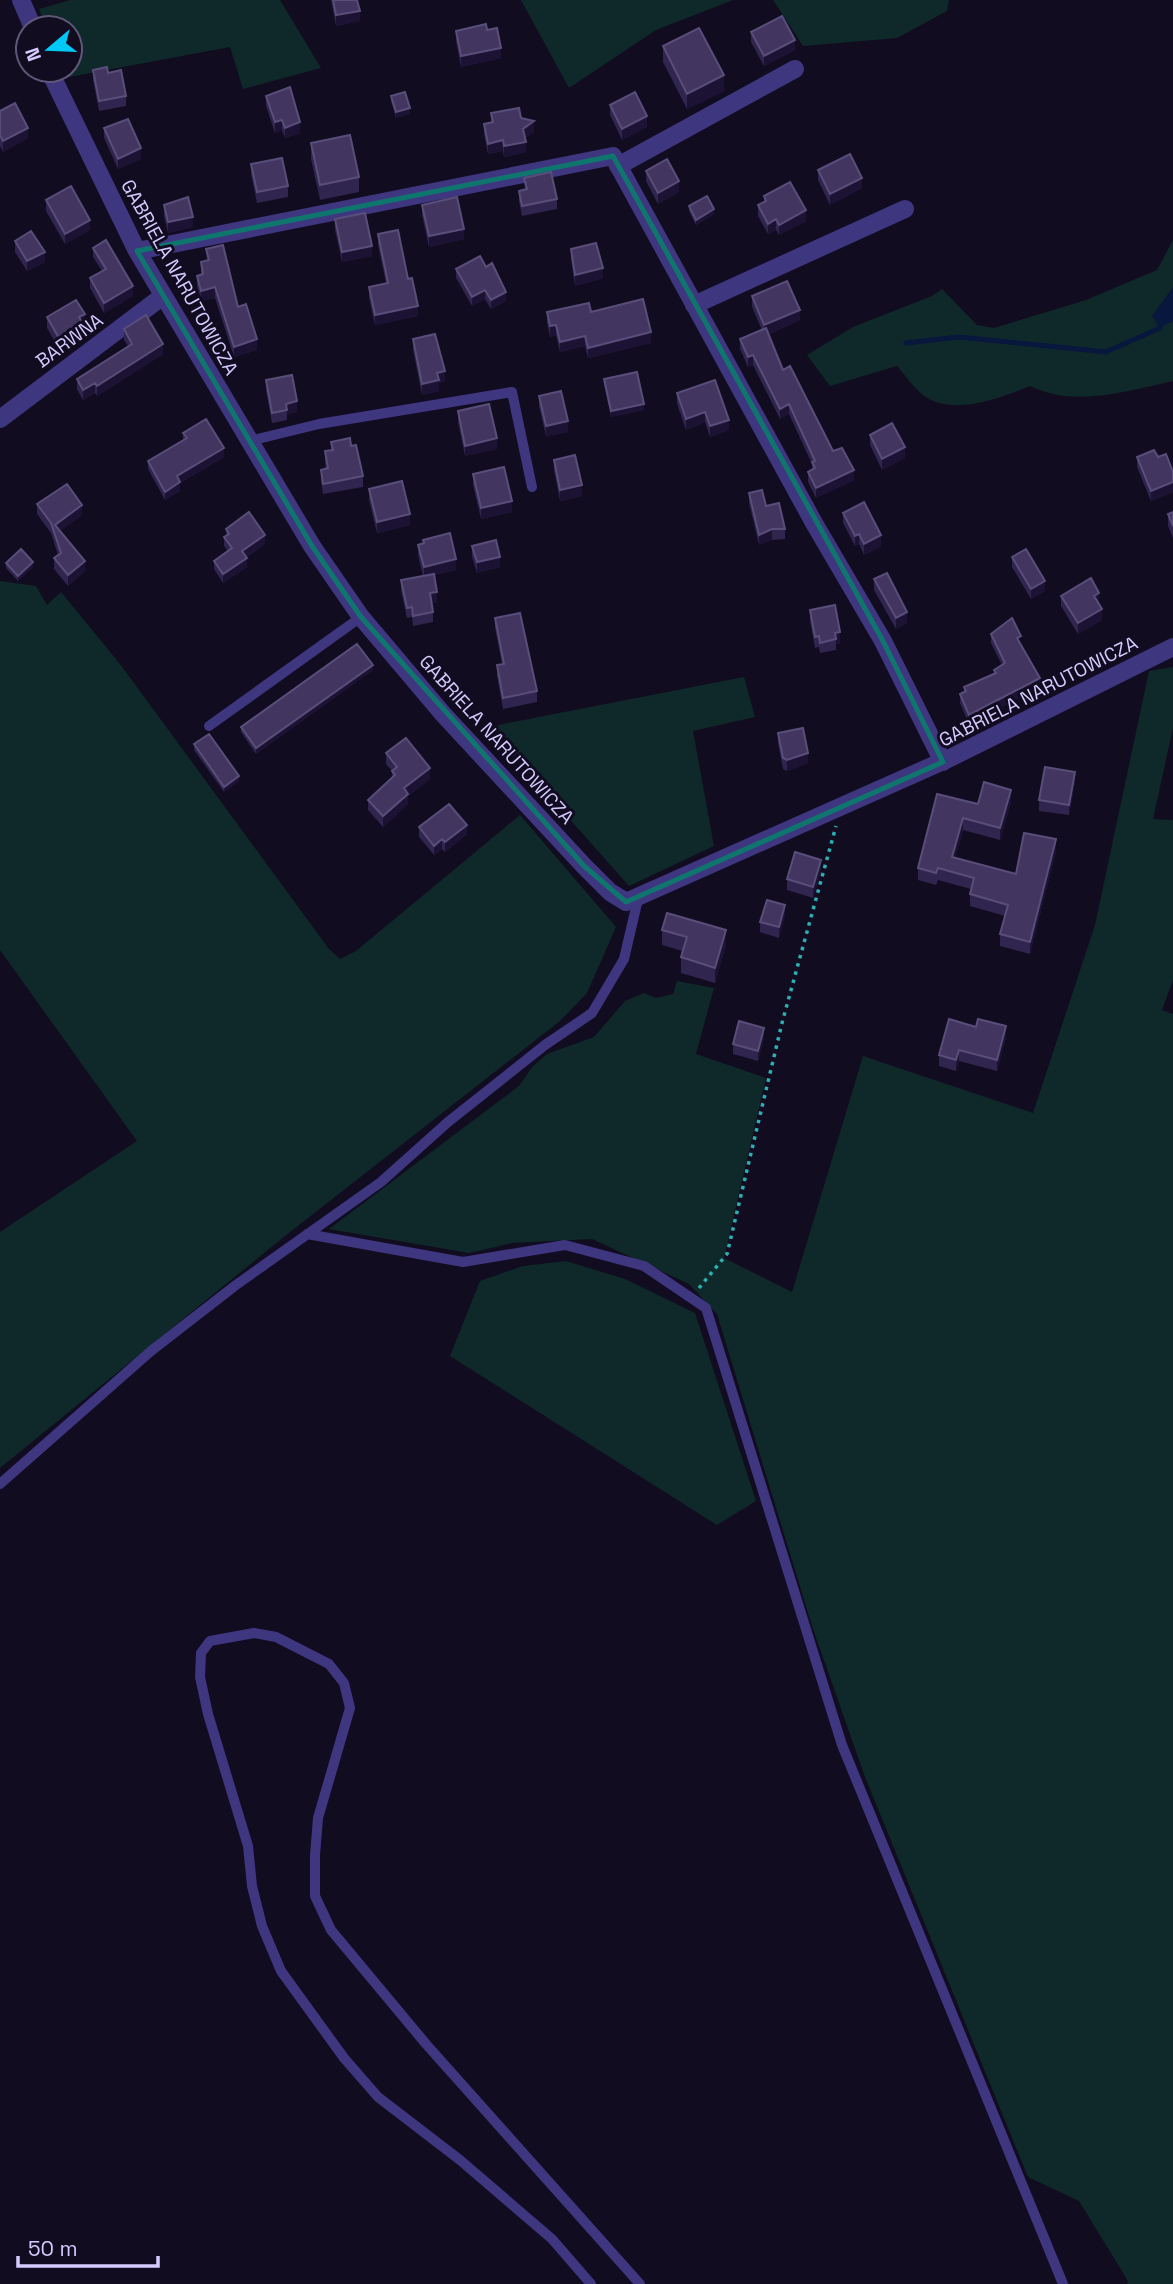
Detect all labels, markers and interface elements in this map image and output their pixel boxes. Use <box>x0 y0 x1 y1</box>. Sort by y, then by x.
north arrow <box>14 14 84 84</box>
text: N <box>20 44 47 64</box>
street label: GABRIELA NARUTOWICZA <box>115 175 244 380</box>
street label: BARWNA <box>31 307 108 373</box>
street label: GABRIELA NARUTOWICZA <box>935 630 1142 753</box>
street label: GABRIELA NARUTOWICZA <box>414 649 580 829</box>
scale bar <box>18 2224 158 2268</box>
text: 50 m <box>28 2235 78 2262</box>

